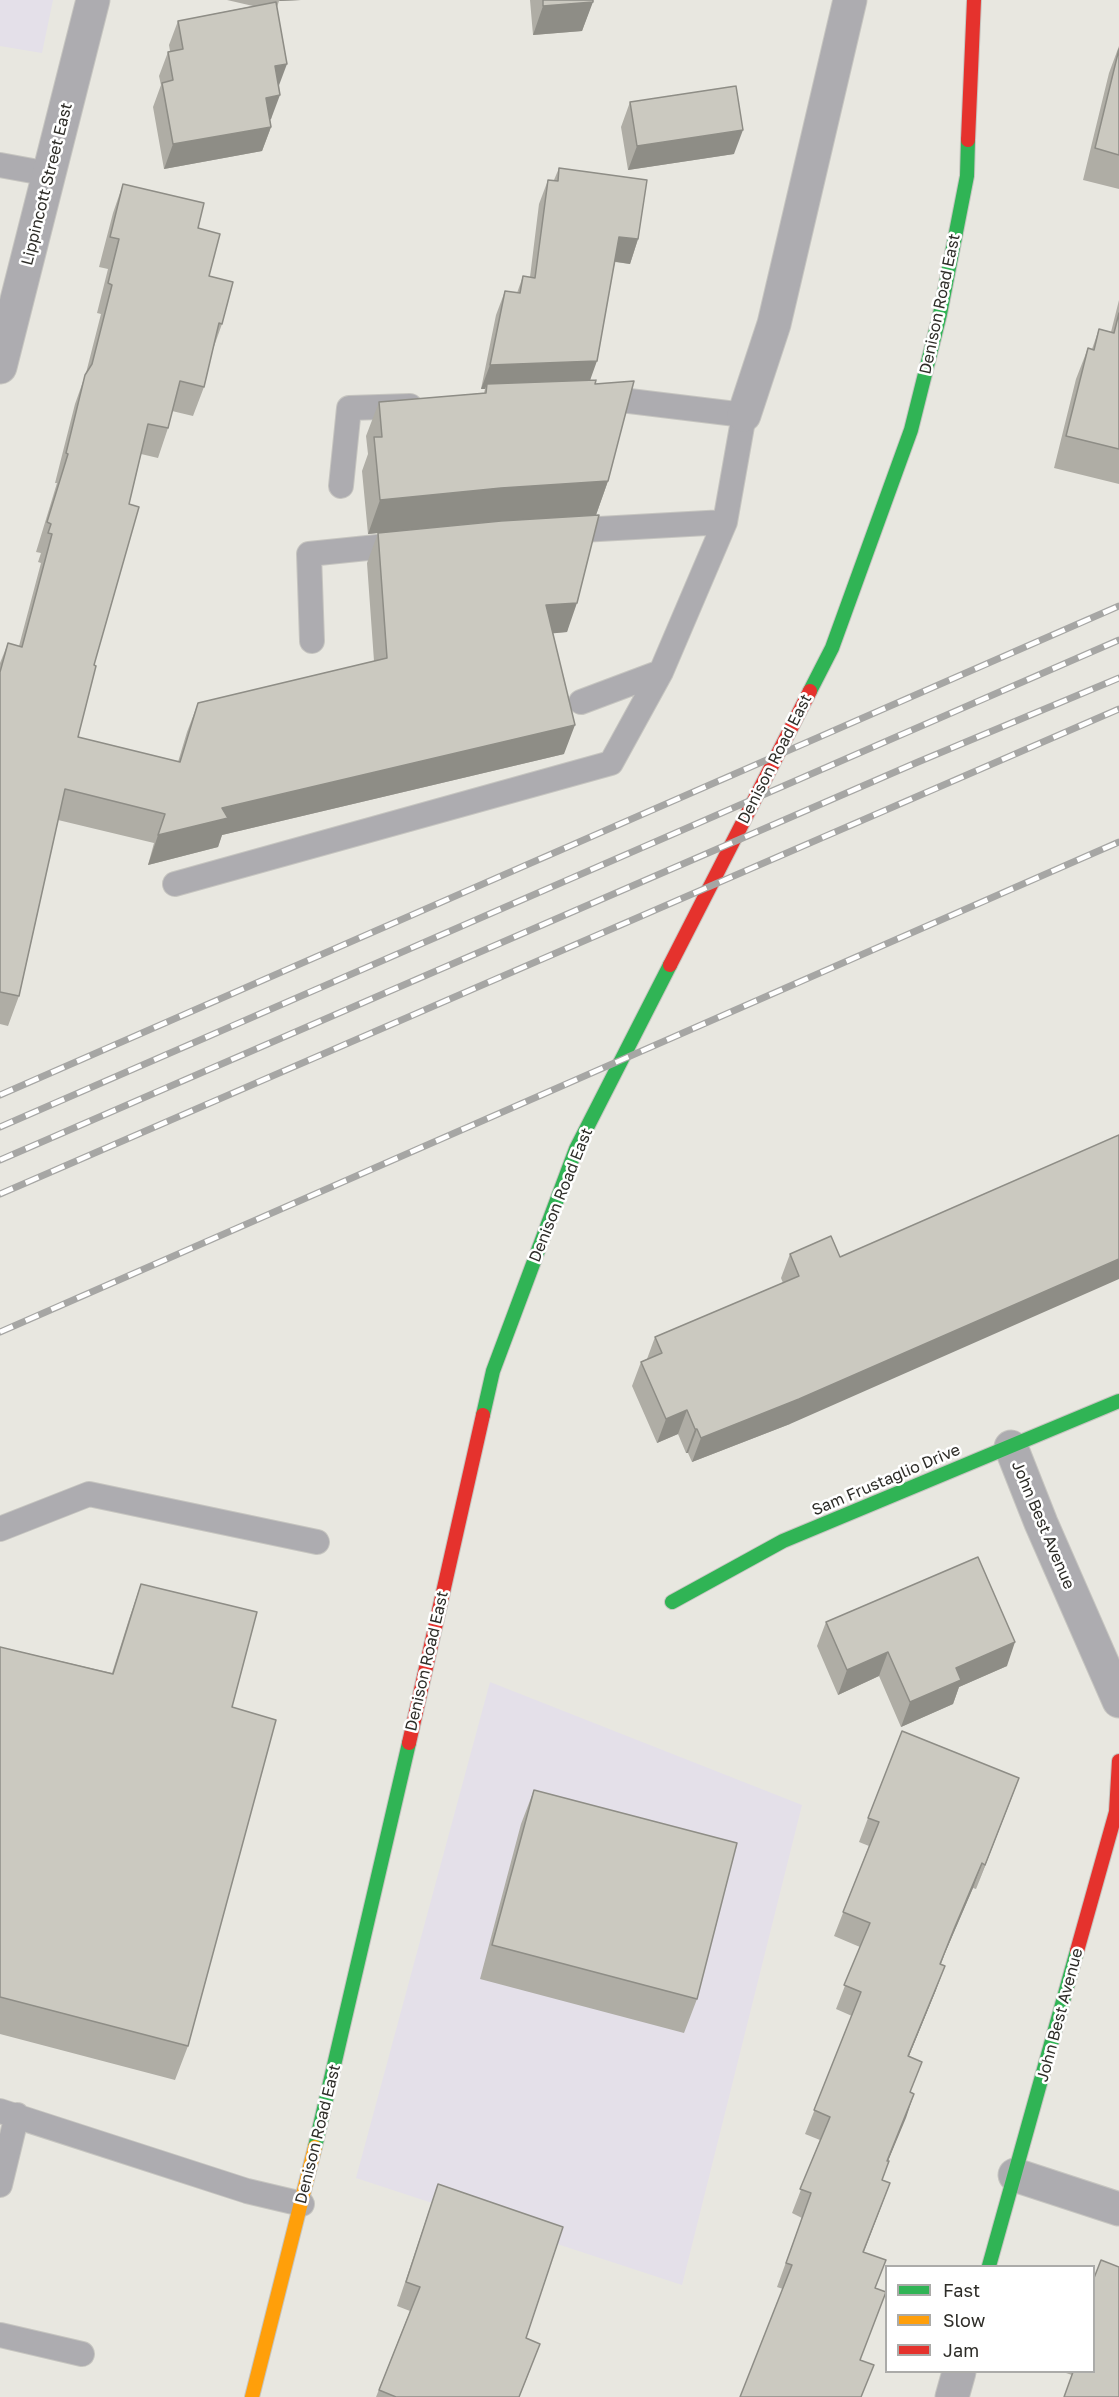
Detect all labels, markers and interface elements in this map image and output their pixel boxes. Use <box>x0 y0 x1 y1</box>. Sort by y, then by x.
street label: Lippincott Street East <box>17 101 77 267</box>
street label: Denison Road East <box>916 232 964 376</box>
street label: Denison Road East <box>734 691 816 827</box>
street label: Denison Road East <box>525 1125 597 1265</box>
street label: Sam Frustaglio Drive <box>809 1440 963 1520</box>
street label: John Best Avenue <box>1007 1458 1079 1592</box>
street label: Denison Road East <box>402 1589 452 1733</box>
street label: John Best Avenue <box>1033 1946 1087 2084</box>
street label: Denison Road East <box>291 2062 345 2206</box>
legend <box>885 2265 1095 2373</box>
text: Fast <box>943 2279 980 2301</box>
text: Slow <box>943 2309 985 2331</box>
text: Jam <box>943 2339 979 2361</box>

